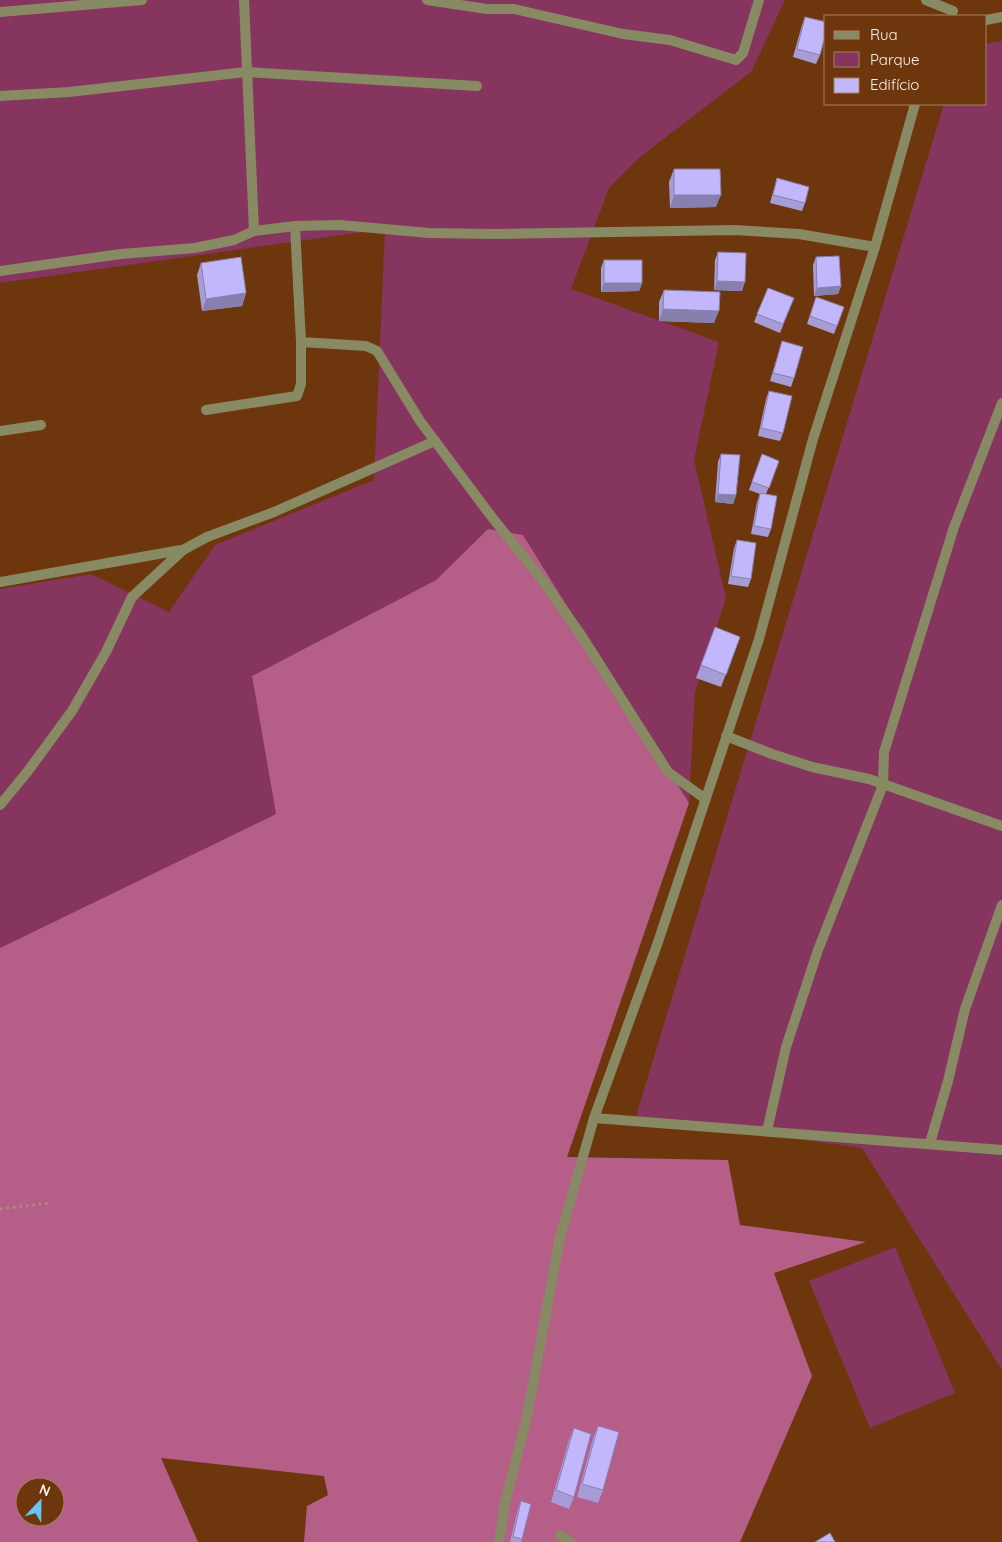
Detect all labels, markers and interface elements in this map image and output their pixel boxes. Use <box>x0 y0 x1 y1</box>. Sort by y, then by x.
legend <box>824 15 987 105</box>
text: Rua <box>870 25 898 44</box>
text: Parque <box>870 50 920 69</box>
text: Edifício <box>870 75 919 94</box>
north arrow <box>15 1477 65 1527</box>
text: N <box>37 1480 53 1500</box>

